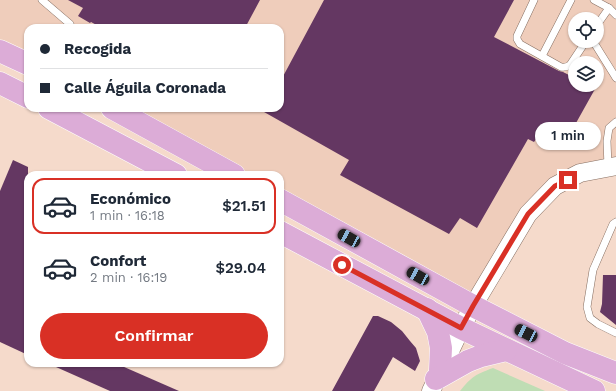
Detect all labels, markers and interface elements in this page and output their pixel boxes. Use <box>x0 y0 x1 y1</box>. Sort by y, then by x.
map controls <box>568 12 604 92</box>
button: locate <box>568 12 604 48</box>
text: Recogida <box>64 40 131 58</box>
button: layers <box>568 56 604 92</box>
text: Calle Águila Coronada <box>64 79 226 97</box>
callout: 1 min <box>535 122 601 150</box>
text: 1 min <box>551 128 585 143</box>
route end <box>559 171 577 189</box>
icon: car <box>42 188 78 224</box>
text: Económico <box>90 190 171 208</box>
text: $21.51 <box>222 197 266 215</box>
text: 1 min · 16:18 <box>90 208 165 223</box>
car <box>336 227 362 249</box>
icon: car <box>42 250 78 286</box>
text: Confort <box>90 252 146 270</box>
route start <box>333 256 351 274</box>
text: $29.04 <box>215 259 266 277</box>
car <box>405 265 431 287</box>
text: 2 min · 16:19 <box>90 270 167 285</box>
button: Confirmar <box>40 313 268 359</box>
car <box>513 322 539 344</box>

